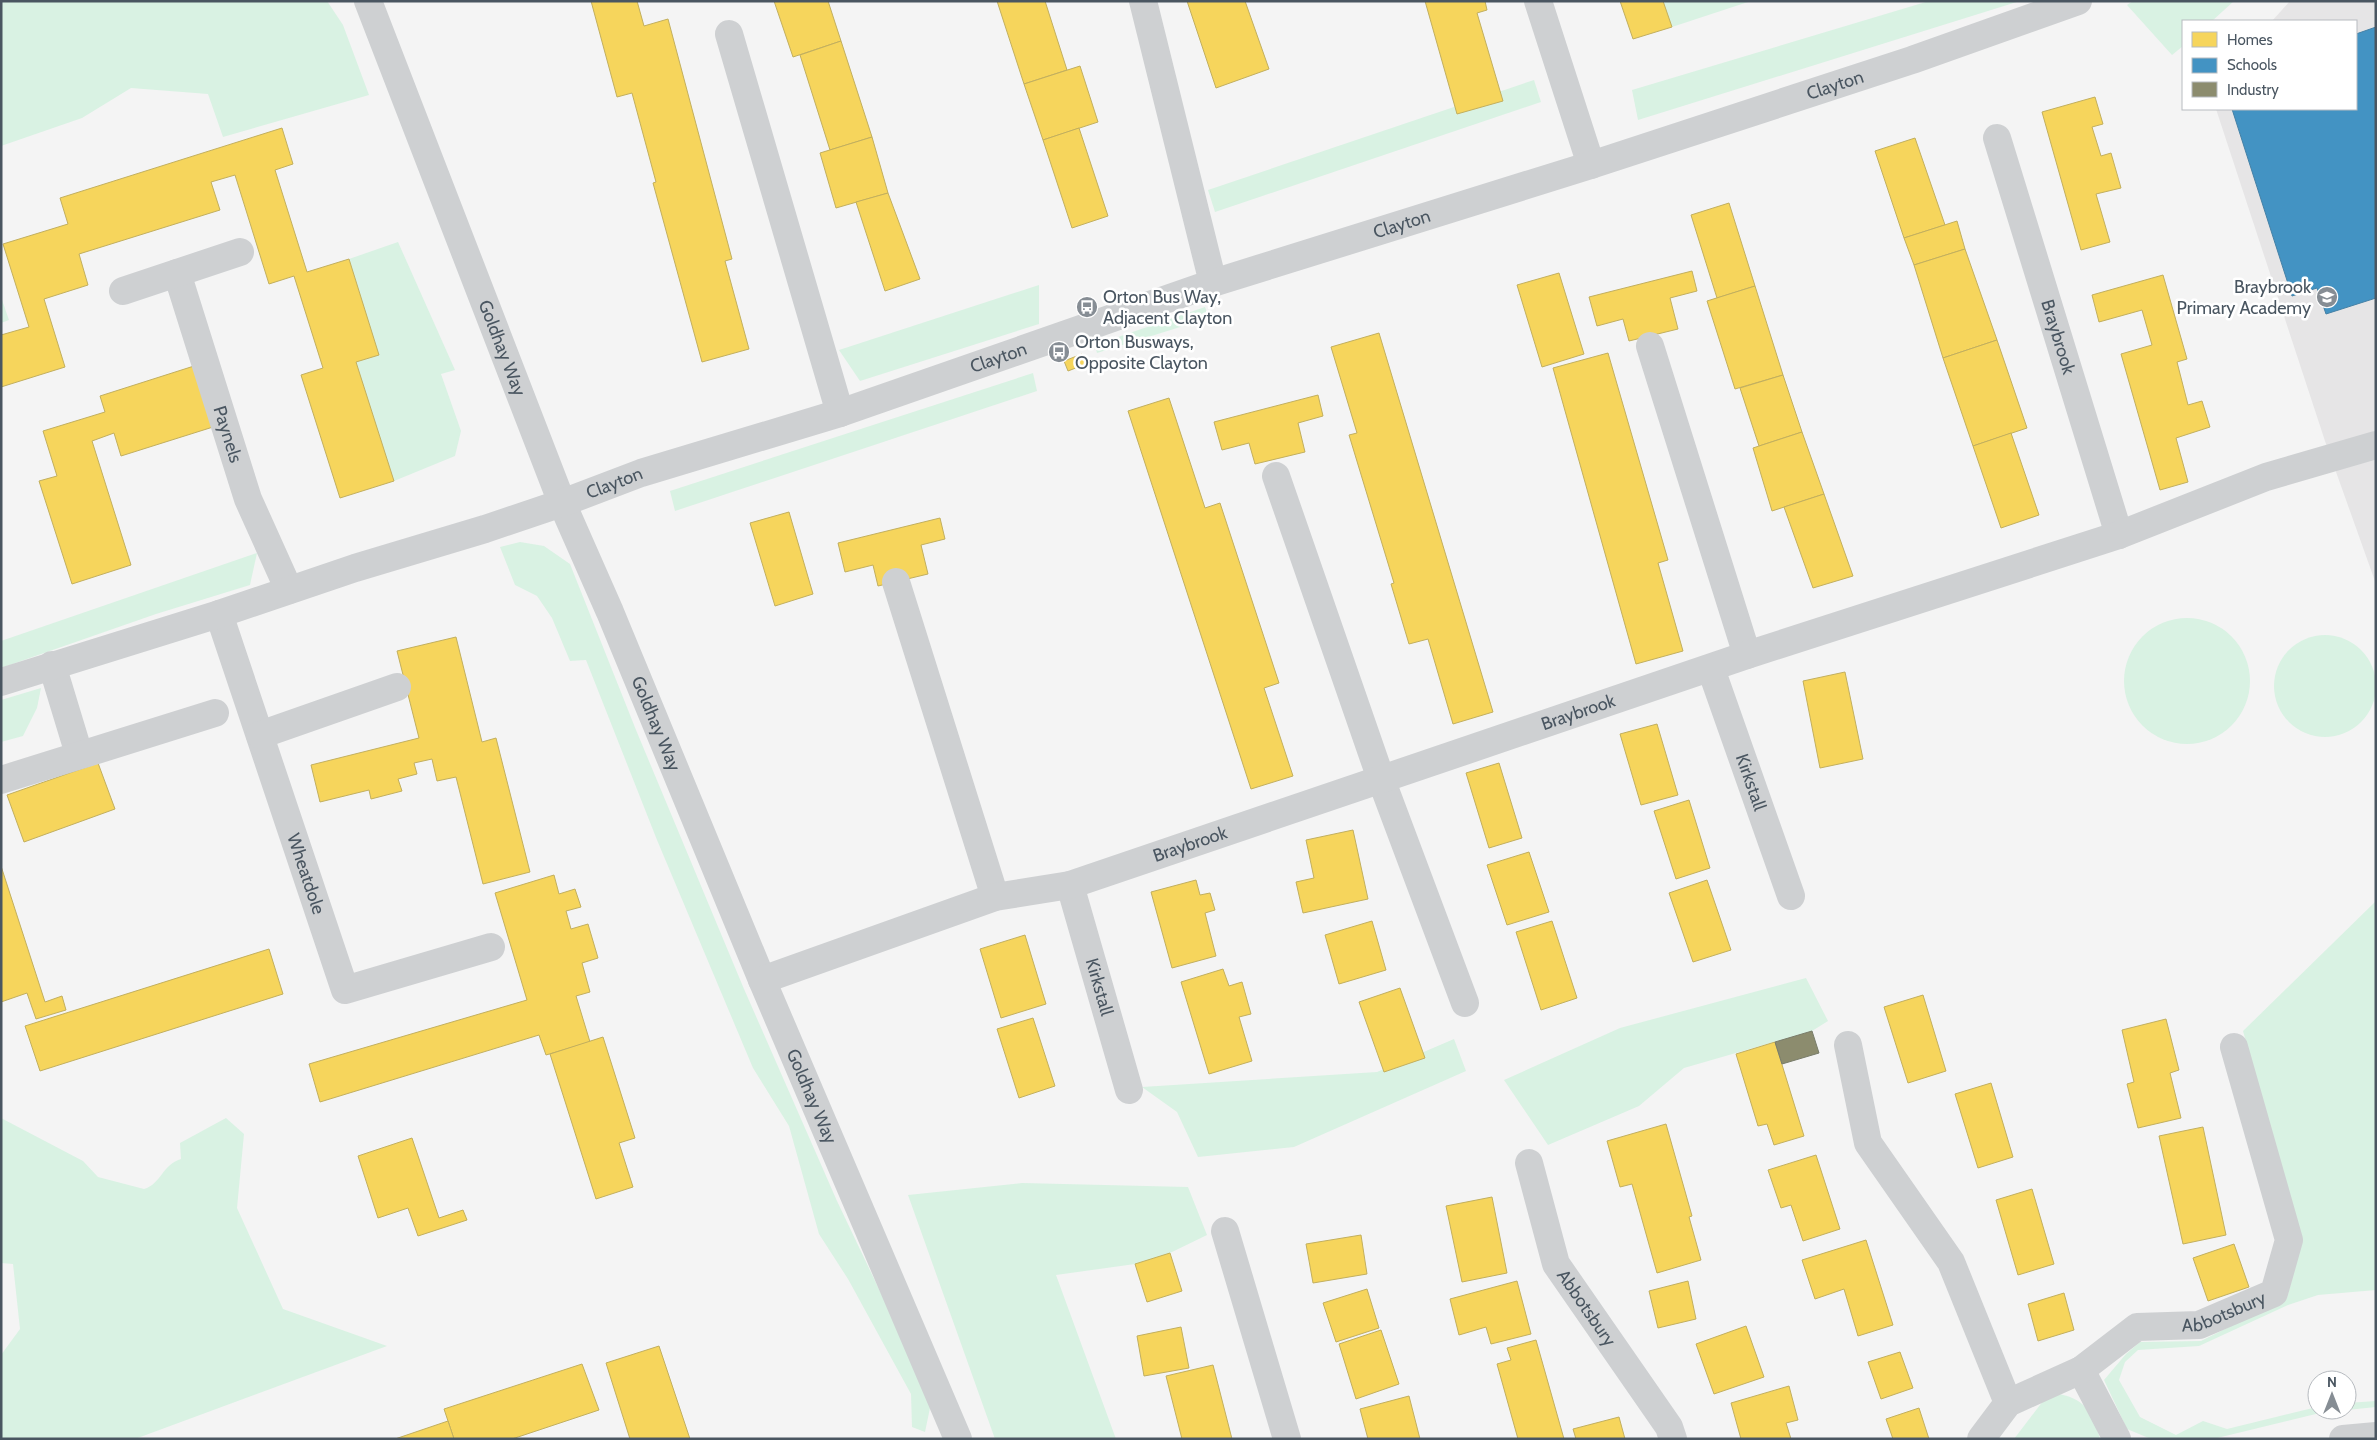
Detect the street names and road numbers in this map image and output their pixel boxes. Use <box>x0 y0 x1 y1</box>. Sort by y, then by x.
street label: Clayton <box>1804 66 1866 105</box>
street label: Clayton <box>1370 205 1433 243</box>
street label: Goldhay Way <box>474 297 531 399</box>
street label: Braybrook <box>2036 297 2080 378</box>
street label: Clayton <box>967 338 1030 378</box>
street label: Paynels <box>208 403 247 465</box>
street label: Clayton <box>583 462 646 504</box>
street label: Goldhay Way <box>627 673 686 774</box>
street label: Braybrook <box>1538 689 1619 735</box>
street label: Kirkstall <box>1731 751 1771 814</box>
street label: Braybrook <box>1150 821 1231 867</box>
street label: Wheatdole <box>282 831 330 917</box>
street label: Kirkstall <box>1081 956 1118 1019</box>
street label: Goldhay Way <box>782 1046 842 1147</box>
street label: Abbotsbury <box>1552 1265 1621 1351</box>
street label: Abbotsbury <box>2182 1287 2269 1337</box>

